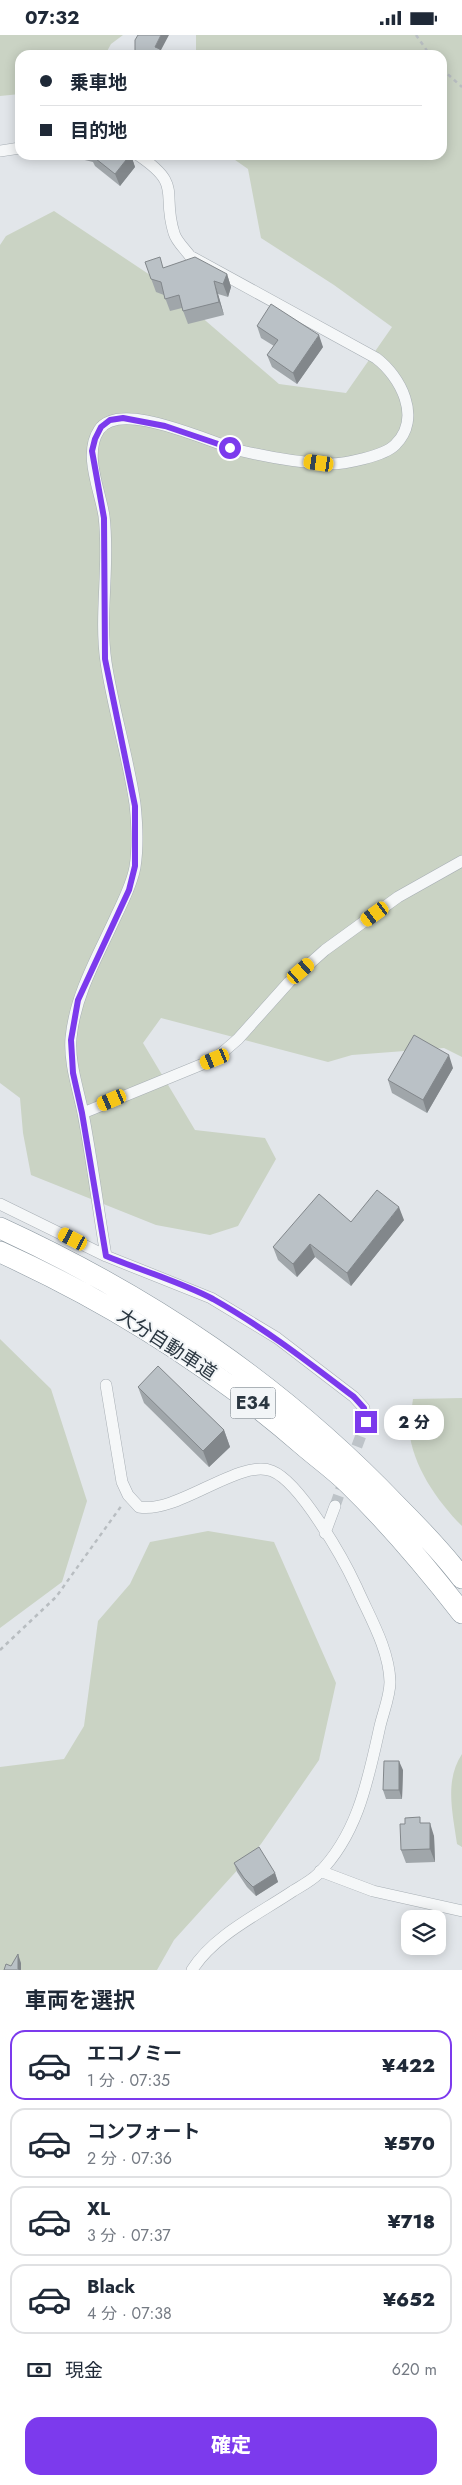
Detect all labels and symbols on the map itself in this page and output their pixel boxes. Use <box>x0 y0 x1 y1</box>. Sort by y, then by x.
route start <box>219 437 241 459</box>
car <box>303 453 334 473</box>
car <box>358 899 391 929</box>
car <box>284 955 317 987</box>
car <box>198 1046 231 1072</box>
car <box>95 1087 128 1113</box>
car <box>56 1226 89 1252</box>
street label: 大分自動車道 <box>112 1302 222 1386</box>
road number: E34 <box>230 1387 276 1419</box>
callout: 2 分 <box>384 1405 444 1439</box>
route end <box>355 1411 377 1433</box>

